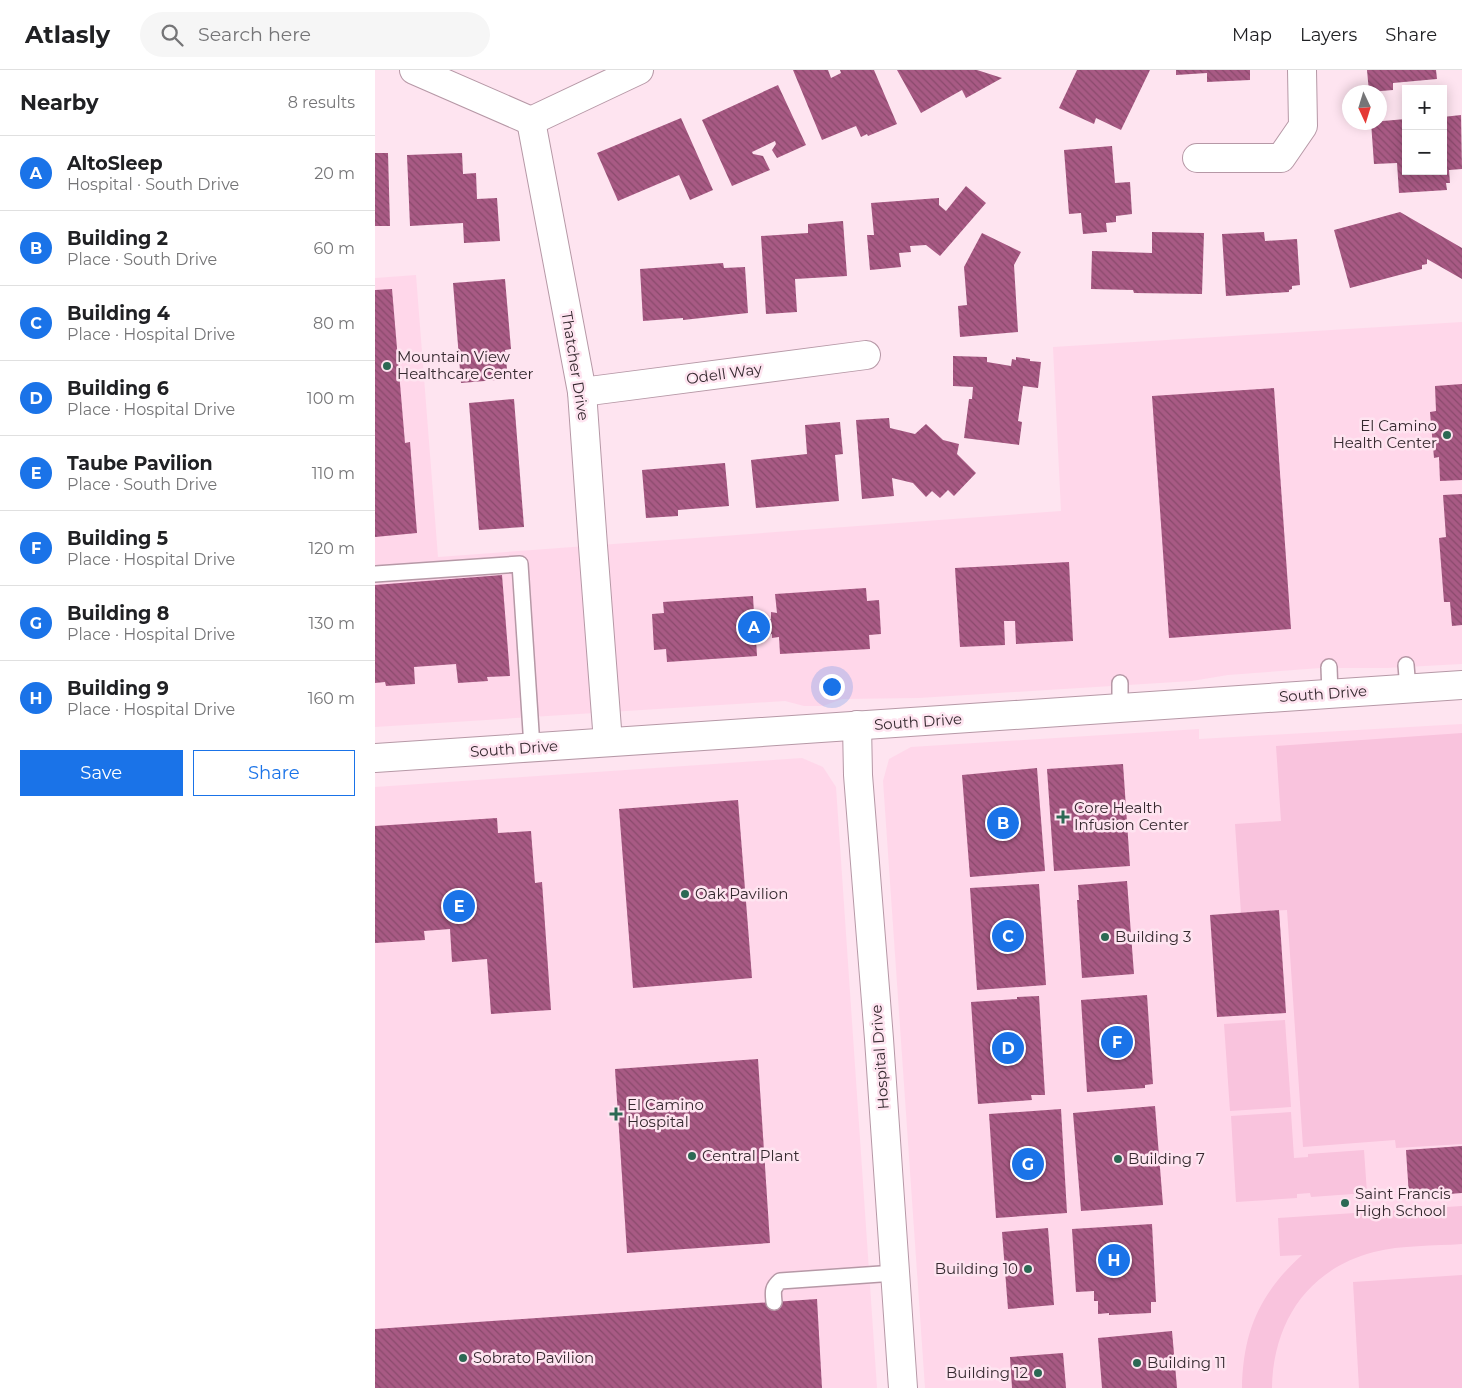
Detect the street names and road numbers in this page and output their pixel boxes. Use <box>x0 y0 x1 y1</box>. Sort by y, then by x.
street label: Thatcher Drive <box>557 310 593 422</box>
street label: Odell Way <box>685 359 764 388</box>
street label: South Drive <box>1278 681 1368 706</box>
street label: South Drive <box>873 709 963 734</box>
street label: South Drive <box>469 736 559 761</box>
street label: Hospital Drive <box>866 1004 893 1110</box>

